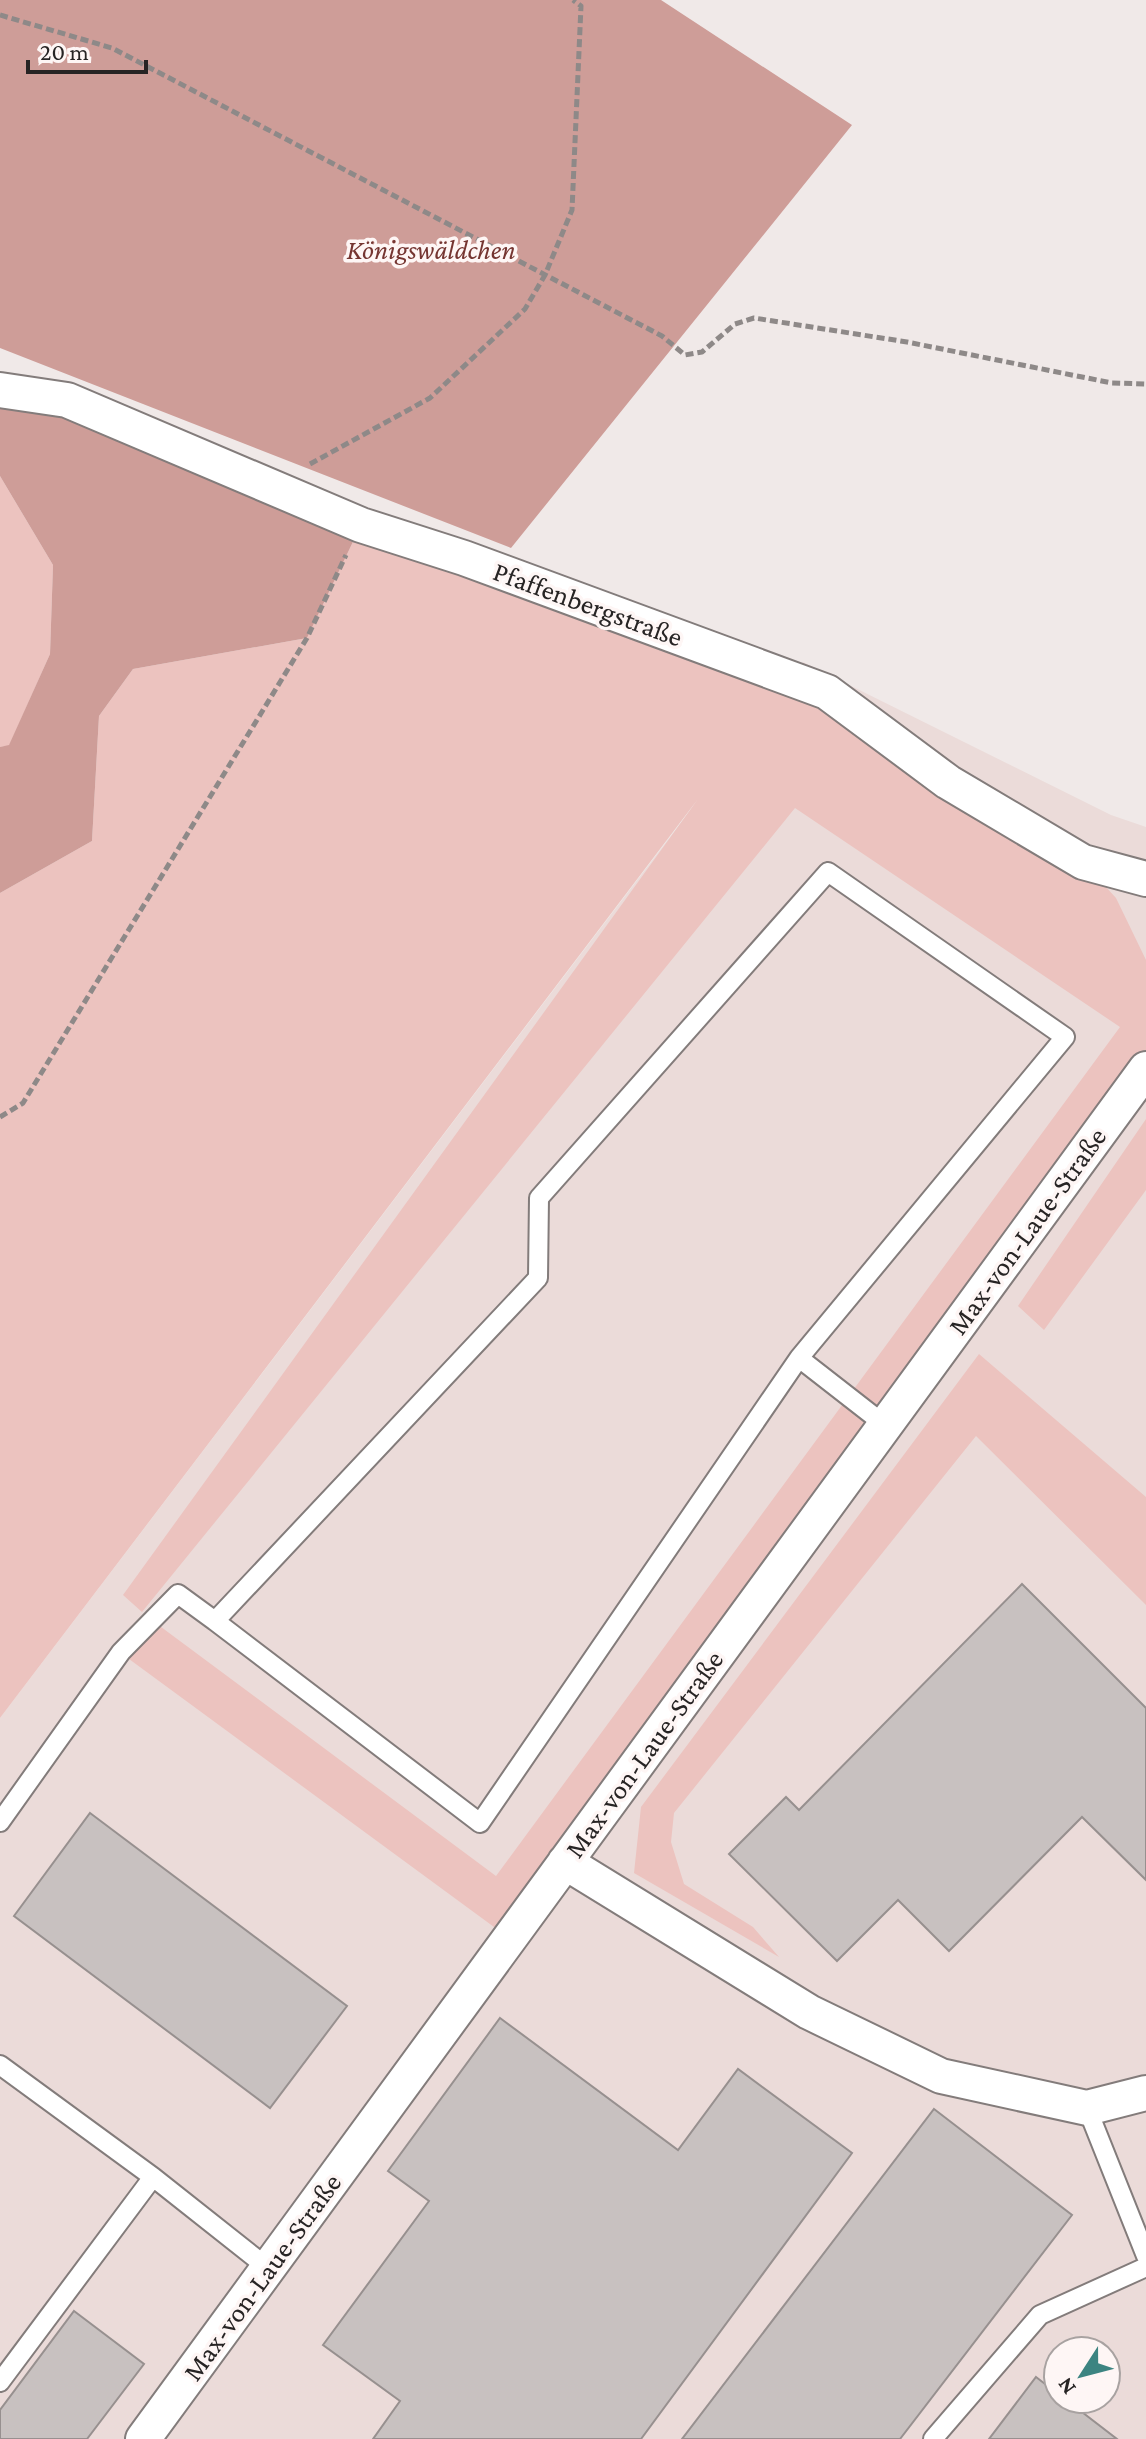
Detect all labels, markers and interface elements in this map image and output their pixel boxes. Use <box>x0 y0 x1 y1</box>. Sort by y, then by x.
scale bar <box>28 24 146 74</box>
text: 20 m <box>40 38 89 65</box>
park label: Königswäldchen <box>346 234 516 265</box>
street label: Pfaffenbergstraße <box>489 555 687 653</box>
street label: Max-von-Laue-Straße <box>942 1122 1112 1340</box>
street label: Max-von-Laue-Straße <box>559 1645 729 1863</box>
street label: Max-von-Laue-Straße <box>177 2168 347 2386</box>
north arrow <box>1042 2335 1122 2415</box>
text: N <box>1052 2373 1081 2400</box>

